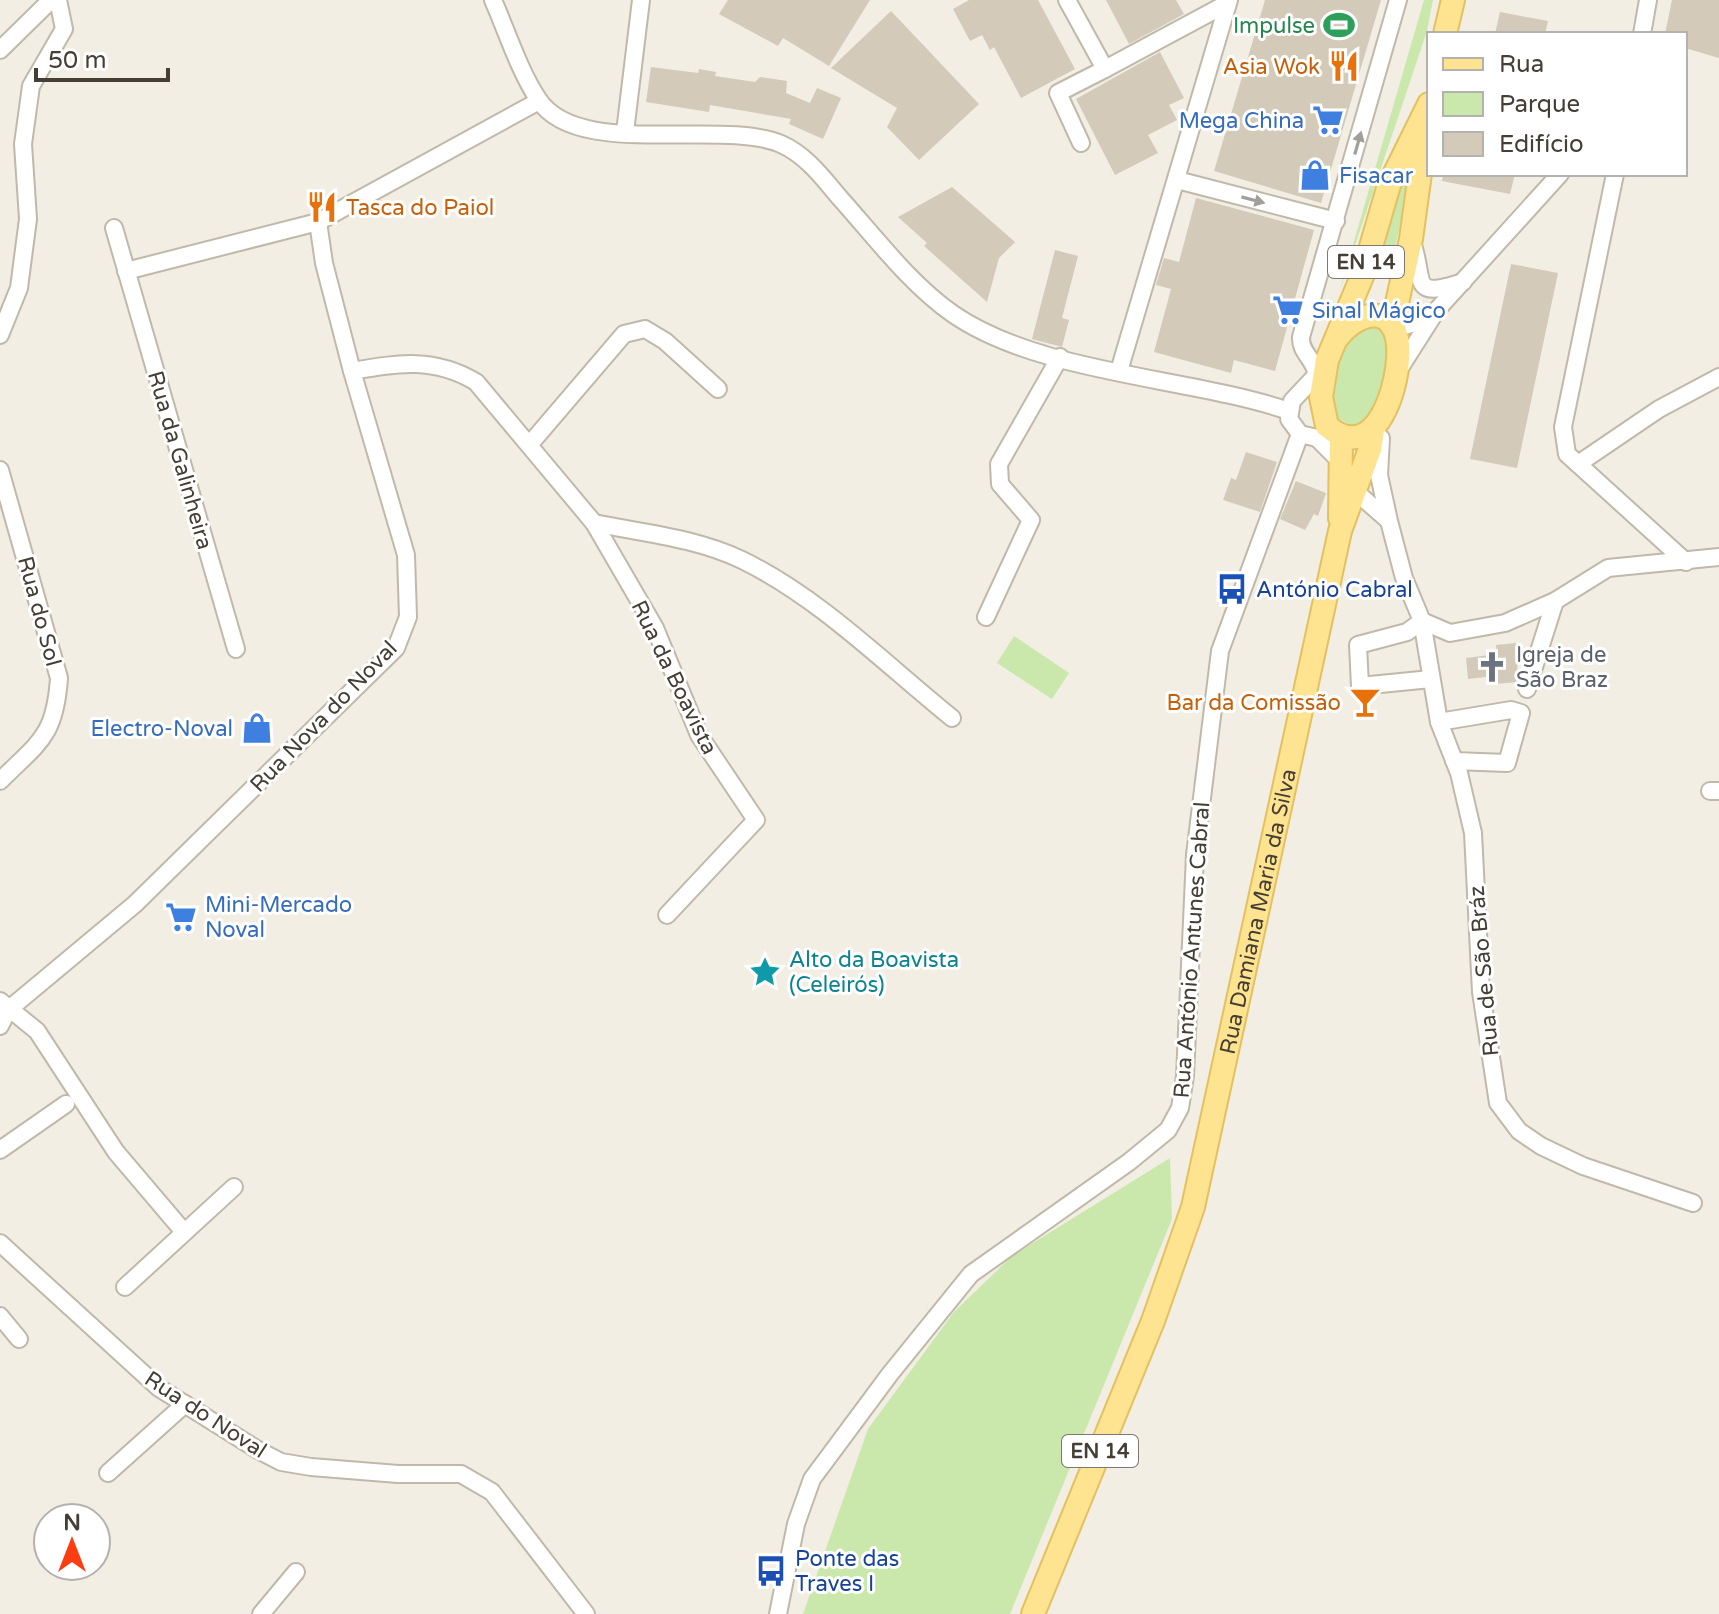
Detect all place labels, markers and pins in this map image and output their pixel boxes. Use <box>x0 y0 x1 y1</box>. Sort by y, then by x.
sports icon: Impulse <box>1322 8 1356 42</box>
place label: Impulse <box>1233 13 1315 39</box>
restaurant icon: Asia Wok <box>1327 49 1361 83</box>
place label: Asia Wok <box>1223 54 1320 80</box>
supermarket icon: Mega China <box>1311 103 1345 137</box>
place label: Mega China <box>1179 108 1304 134</box>
shop icon: Fisacar <box>1298 158 1332 192</box>
place label: Fisacar <box>1339 163 1414 189</box>
restaurant icon: Tasca do Paiol <box>305 190 339 224</box>
place label: Tasca do Paiol <box>346 195 494 221</box>
supermarket icon: Sinal Mágico <box>1271 293 1305 327</box>
place label: Sinal Mágico <box>1312 298 1446 324</box>
bus stop icon: António Cabral <box>1215 572 1249 606</box>
place label: António Cabral <box>1256 577 1413 603</box>
place label: Igreja de São Braz <box>1516 642 1608 693</box>
church icon: Igreja de São Braz <box>1475 650 1509 684</box>
bar icon: Bar da Comissão <box>1348 685 1382 719</box>
place label: Bar da Comissão <box>1166 690 1341 716</box>
shop icon: Electro-Noval <box>240 711 274 745</box>
place label: Electro-Noval <box>91 716 233 742</box>
place label: Mini-Mercado Noval <box>205 892 352 943</box>
supermarket icon: Mini-Mercado Noval <box>164 900 198 934</box>
place label: Alto da Boavista (Celeirós) <box>789 947 959 998</box>
place icon: Alto da Boavista (Celeirós) <box>748 955 782 989</box>
place label: Ponte das Traves I <box>795 1546 899 1597</box>
bus stop icon: Ponte das Traves I <box>754 1554 788 1588</box>

